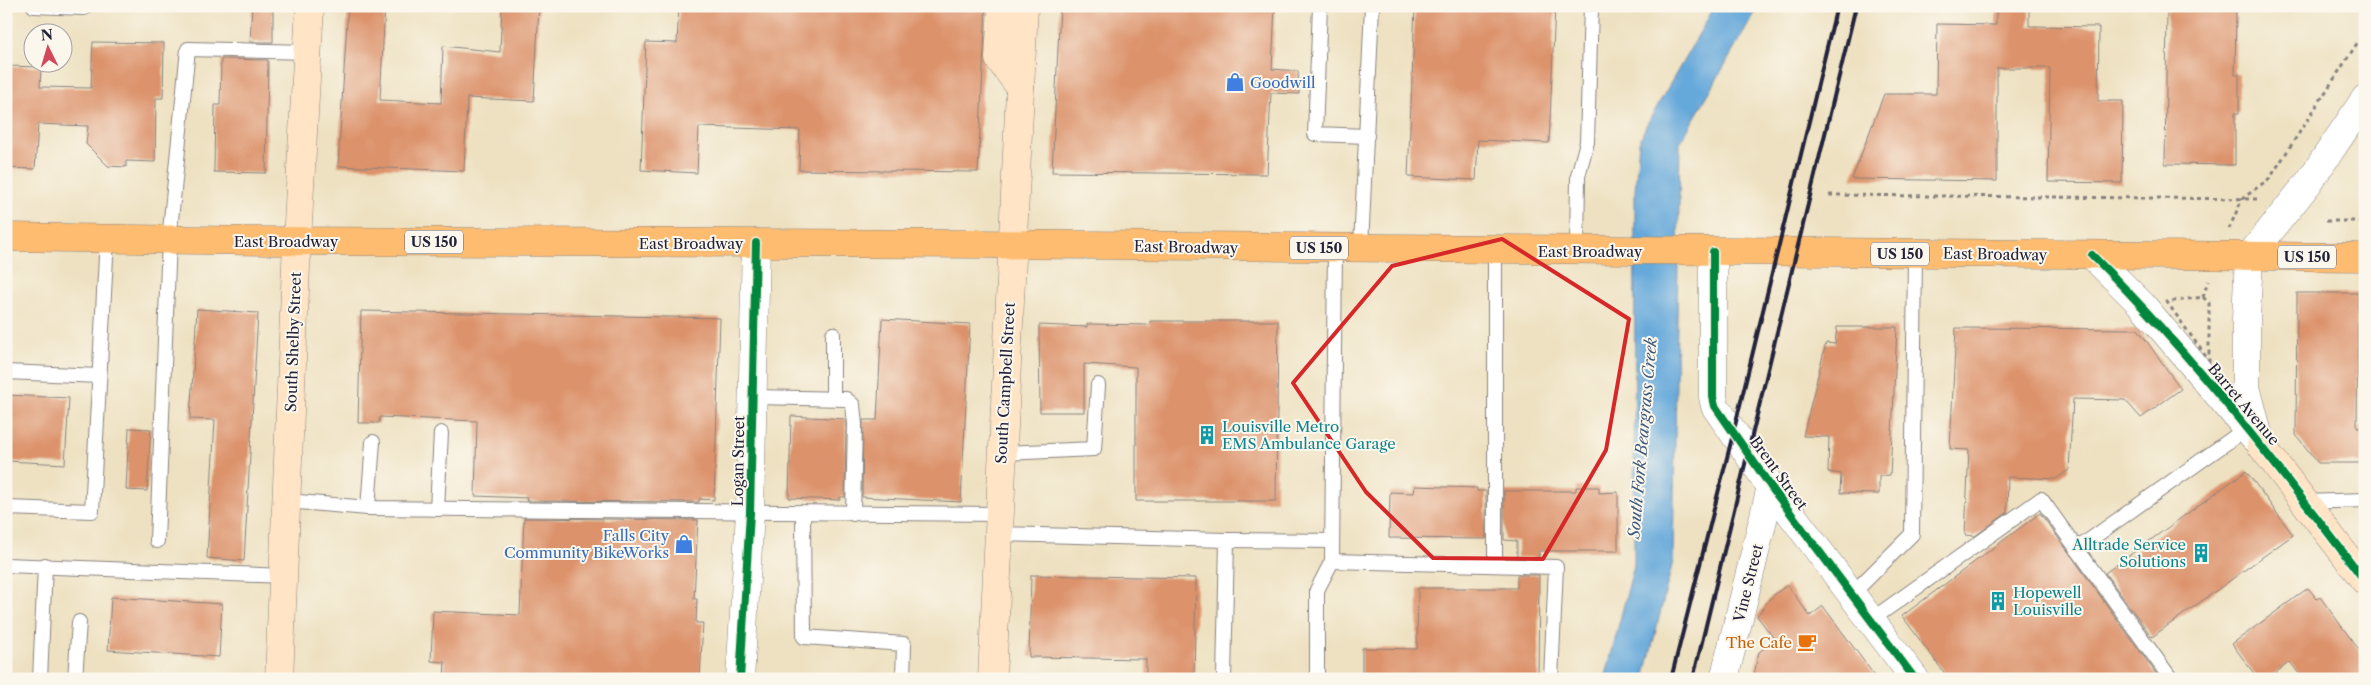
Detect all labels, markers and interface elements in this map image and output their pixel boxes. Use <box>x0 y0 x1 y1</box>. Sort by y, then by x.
north arrow <box>22 22 72 72</box>
text: N <box>40 26 54 45</box>
shop icon: Goodwill <box>1224 71 1246 93</box>
place label: Goodwill <box>1250 73 1316 92</box>
road number: US 150 <box>405 230 463 253</box>
street label: East Broadway <box>234 232 339 251</box>
street label: East Broadway <box>639 234 744 253</box>
street label: East Broadway <box>1134 237 1239 257</box>
road number: US 150 <box>1290 237 1348 260</box>
street label: East Broadway <box>1538 242 1643 261</box>
road number: US 150 <box>1871 242 1929 266</box>
street label: East Broadway <box>1943 244 2048 264</box>
road number: US 150 <box>2278 246 2336 268</box>
street label: South Shelby Street <box>281 271 305 413</box>
street label: South Campbell Street <box>991 301 1019 464</box>
water label: South Fork Beargrass Creek <box>1623 336 1661 540</box>
street label: Barret Avenue <box>2204 359 2284 449</box>
street label: Logan Street <box>728 415 748 507</box>
place label: Louisville Metro EMS Ambulance Garage <box>1222 417 1396 453</box>
building icon: Louisville Metro EMS Ambulance Garage <box>1196 424 1218 446</box>
street label: Brent Street <box>1746 433 1812 514</box>
place label: Falls City Community BikeWorks <box>504 526 670 562</box>
shop icon: Falls City Community BikeWorks <box>673 533 695 555</box>
place label: Alltrade Service Solutions <box>2071 535 2186 571</box>
street label: Vine Street <box>1729 541 1767 625</box>
building icon: Alltrade Service Solutions <box>2190 542 2212 564</box>
place label: Hopewell Louisville <box>2013 583 2082 619</box>
building icon: Hopewell Louisville <box>1987 590 2009 612</box>
cafe icon: The Cafe <box>1796 631 1818 653</box>
place label: The Cafe <box>1726 633 1792 652</box>

